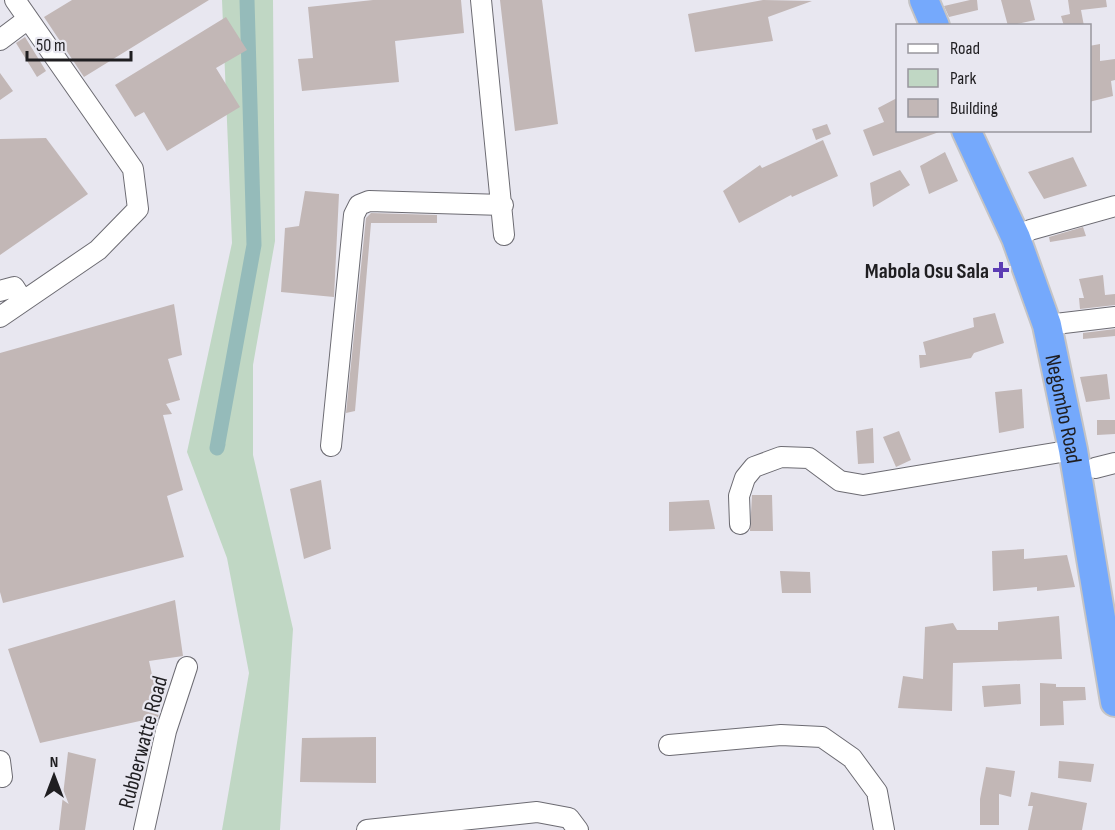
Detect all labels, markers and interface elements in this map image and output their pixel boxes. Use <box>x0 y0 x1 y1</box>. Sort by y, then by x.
scale bar <box>27 24 130 62</box>
legend <box>896 24 1091 132</box>
text: 50 m <box>36 35 66 56</box>
text: Road <box>950 38 980 59</box>
text: Park <box>950 68 976 89</box>
text: Building <box>950 98 998 119</box>
place label: Mabola Osu Sala <box>865 258 989 285</box>
marker: Mabola Osu Sala <box>994 263 1008 277</box>
street label: Negombo Road <box>1038 352 1087 466</box>
street label: Rubberwatte Road <box>113 673 174 811</box>
north arrow <box>24 746 84 806</box>
text: N <box>50 753 58 772</box>

